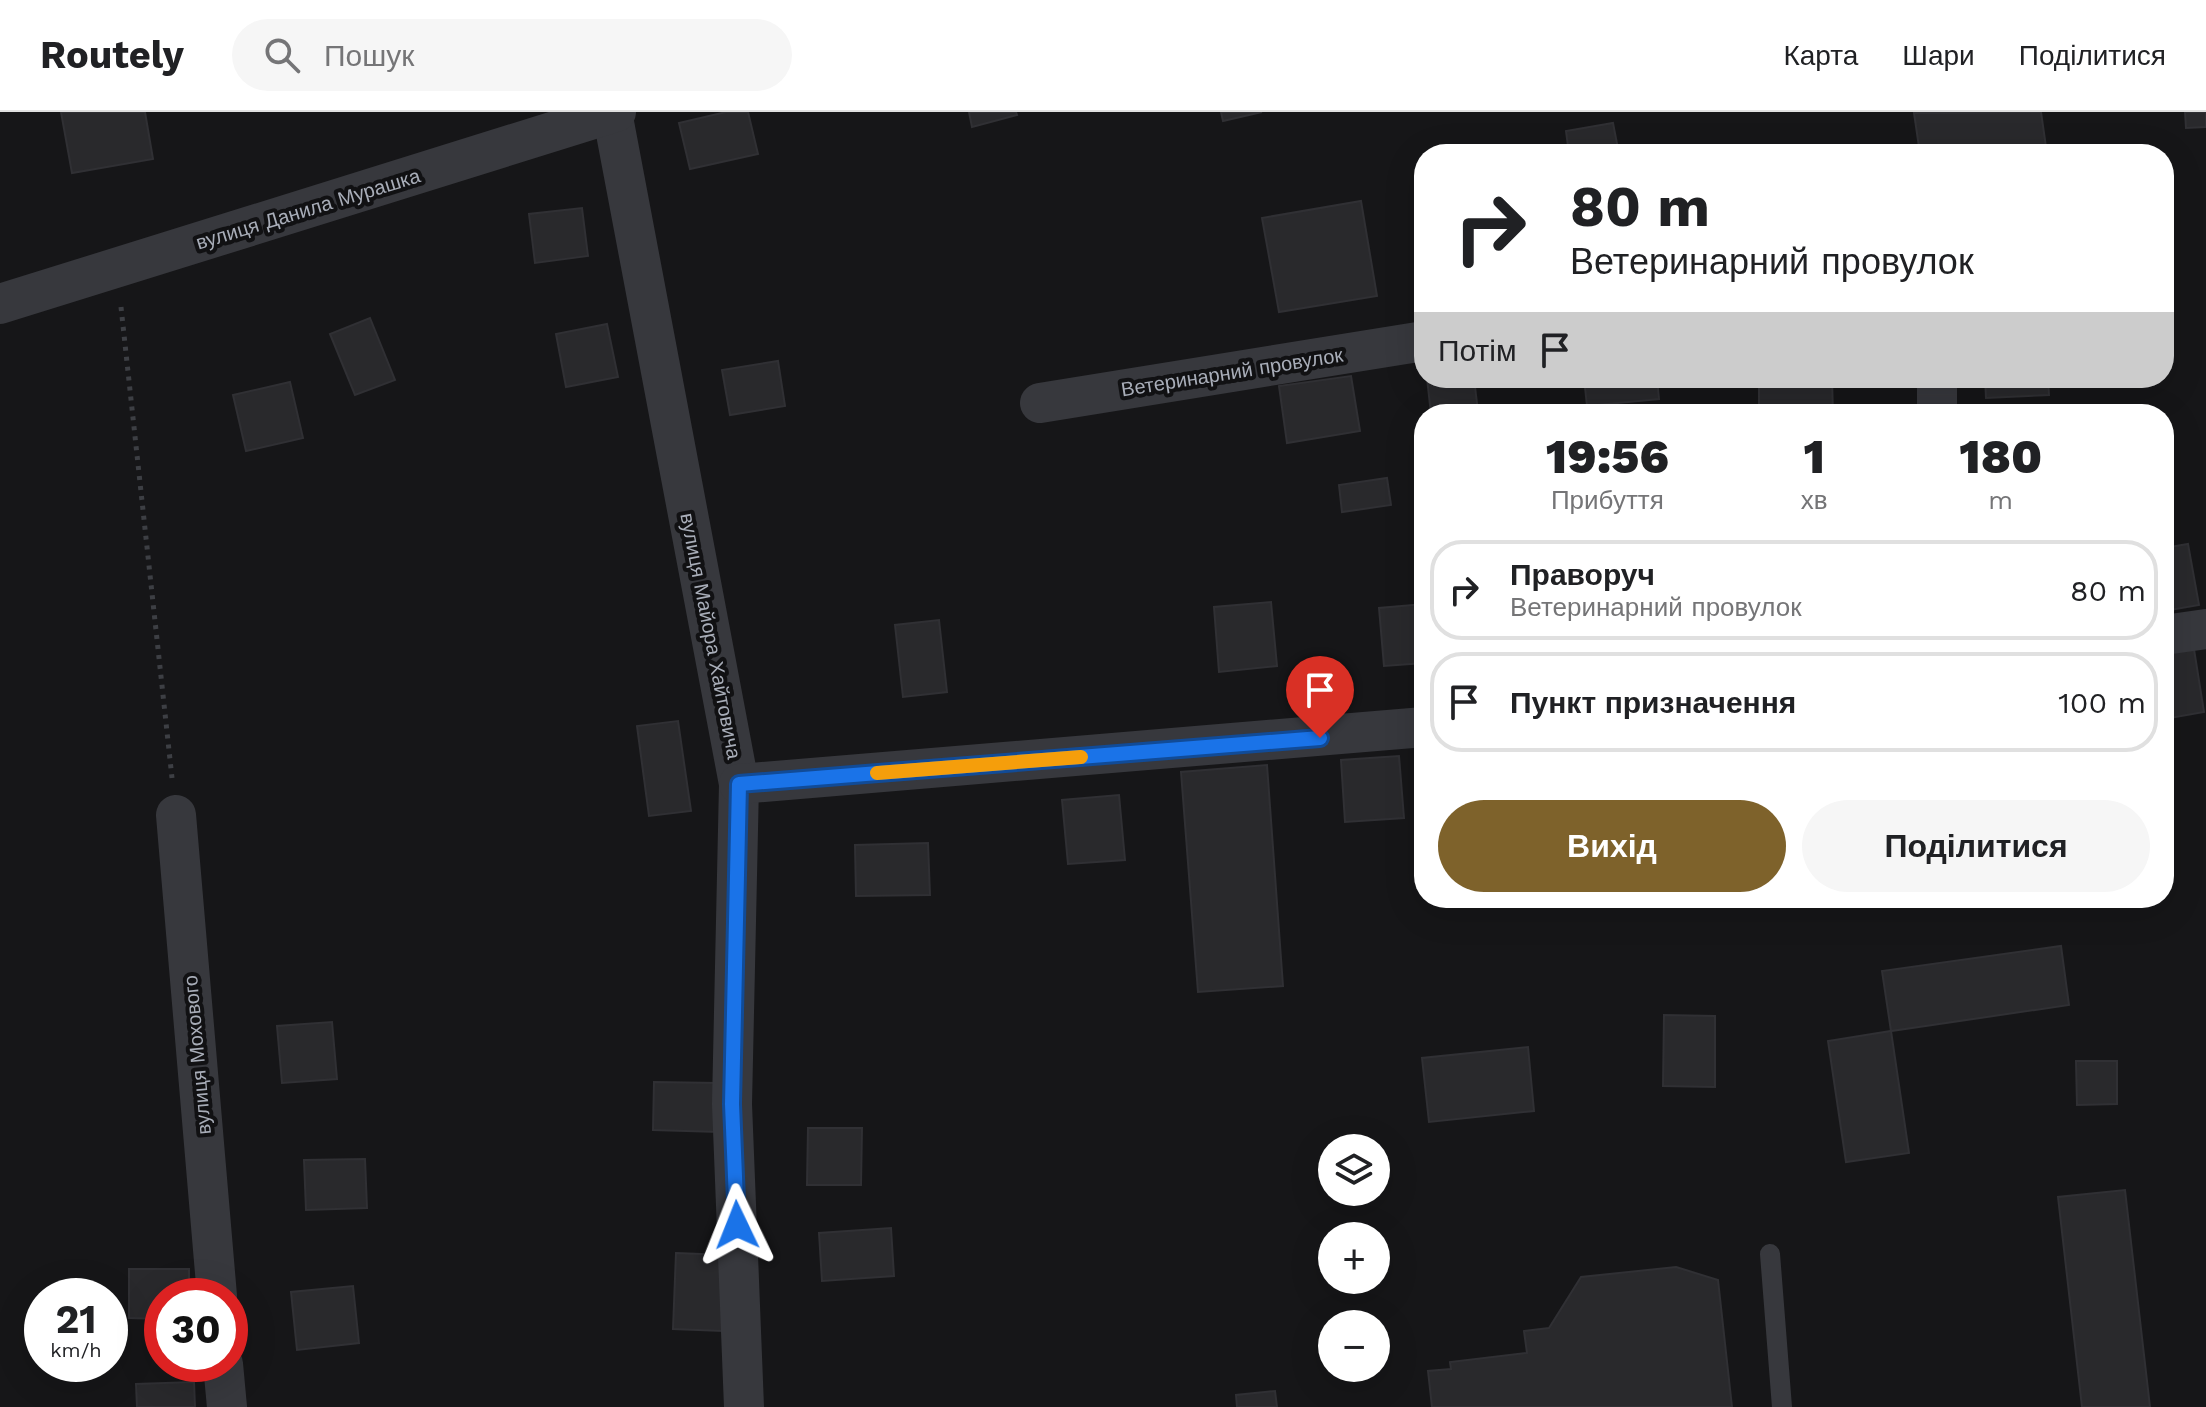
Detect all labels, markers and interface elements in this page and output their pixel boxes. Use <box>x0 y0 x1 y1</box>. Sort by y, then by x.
search box <box>232 19 792 91</box>
text: Routely <box>40 33 184 77</box>
icon: search <box>260 33 304 77</box>
text: Пошук <box>324 38 414 73</box>
text: Карта <box>1783 39 1858 72</box>
text: Шари <box>1902 39 1975 72</box>
text: Поділитися <box>2019 39 2166 72</box>
street label: вулиця Данила Мурашка <box>193 163 424 255</box>
text: 80 m <box>1570 174 1710 240</box>
icon: right <box>1438 176 1542 280</box>
text: Ветеринарний провулок <box>1570 241 1974 283</box>
icon: arrive <box>1533 328 1577 372</box>
text: Потім <box>1438 333 1517 368</box>
street label: Ветеринарний провулок <box>1119 343 1345 401</box>
text: 19:56 <box>1546 428 1669 485</box>
text: 1 <box>1803 428 1825 485</box>
text: 180 <box>1959 428 2042 485</box>
text: Прибуття <box>1551 485 1664 515</box>
text: хв <box>1801 485 1828 515</box>
text: m <box>1988 485 2013 515</box>
street label: вулиця Майора Хайтовича <box>675 511 747 762</box>
text: Праворуч <box>1510 557 1655 592</box>
icon: right <box>1442 568 1486 612</box>
text: 80 m <box>2070 573 2146 608</box>
text: Ветеринарний провулок <box>1510 592 1802 622</box>
pin <box>1286 656 1354 738</box>
icon: arrive <box>1298 668 1342 712</box>
icon: arrive <box>1442 680 1486 724</box>
text: Пункт призначення <box>1510 685 1796 720</box>
text: 100 m <box>2058 685 2146 720</box>
button: Вихід <box>1438 800 1786 892</box>
button: Поділитися <box>1802 800 2150 892</box>
street label: вулиця Мохового <box>178 974 216 1136</box>
map controls <box>1318 1134 1390 1382</box>
button: layers <box>1318 1134 1390 1206</box>
position arrow <box>695 1183 779 1267</box>
button: + <box>1318 1222 1390 1294</box>
speed limit sign: 30 <box>144 1278 248 1382</box>
text: 21 <box>55 1296 97 1343</box>
button: − <box>1318 1310 1390 1382</box>
text: km/h <box>50 1338 102 1362</box>

